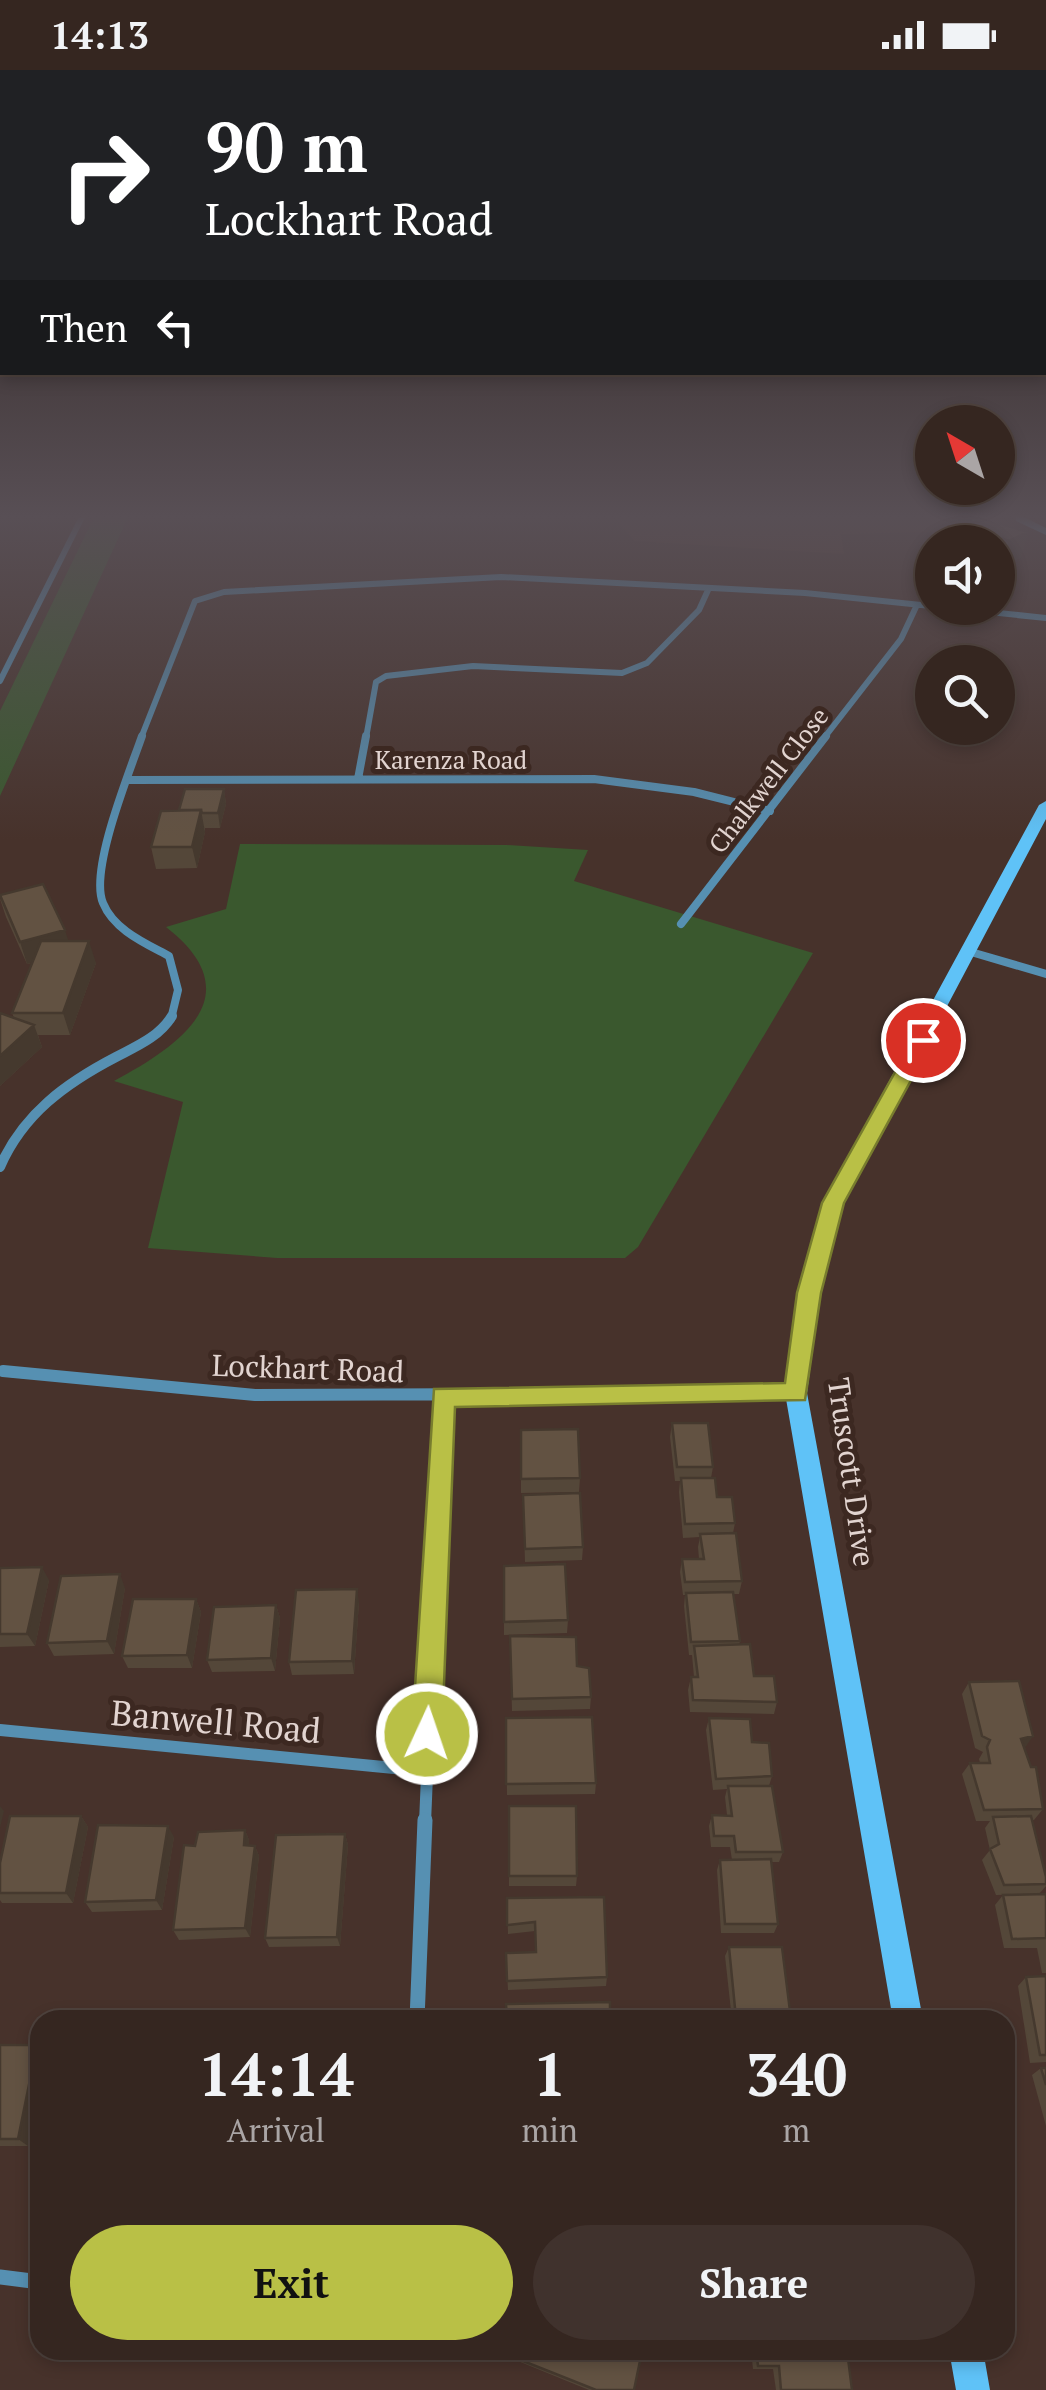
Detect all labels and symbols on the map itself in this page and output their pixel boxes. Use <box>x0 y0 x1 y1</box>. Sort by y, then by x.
north arrow <box>915 405 1015 505</box>
street label: Chalkwell Close <box>701 700 835 860</box>
street label: Karenza Road <box>375 743 527 776</box>
pin <box>881 998 966 1083</box>
street label: Lockhart Road <box>211 1345 405 1391</box>
street label: Truscott Drive <box>819 1375 885 1569</box>
position arrow <box>375 1682 479 1786</box>
street label: Banwell Road <box>109 1689 323 1753</box>

